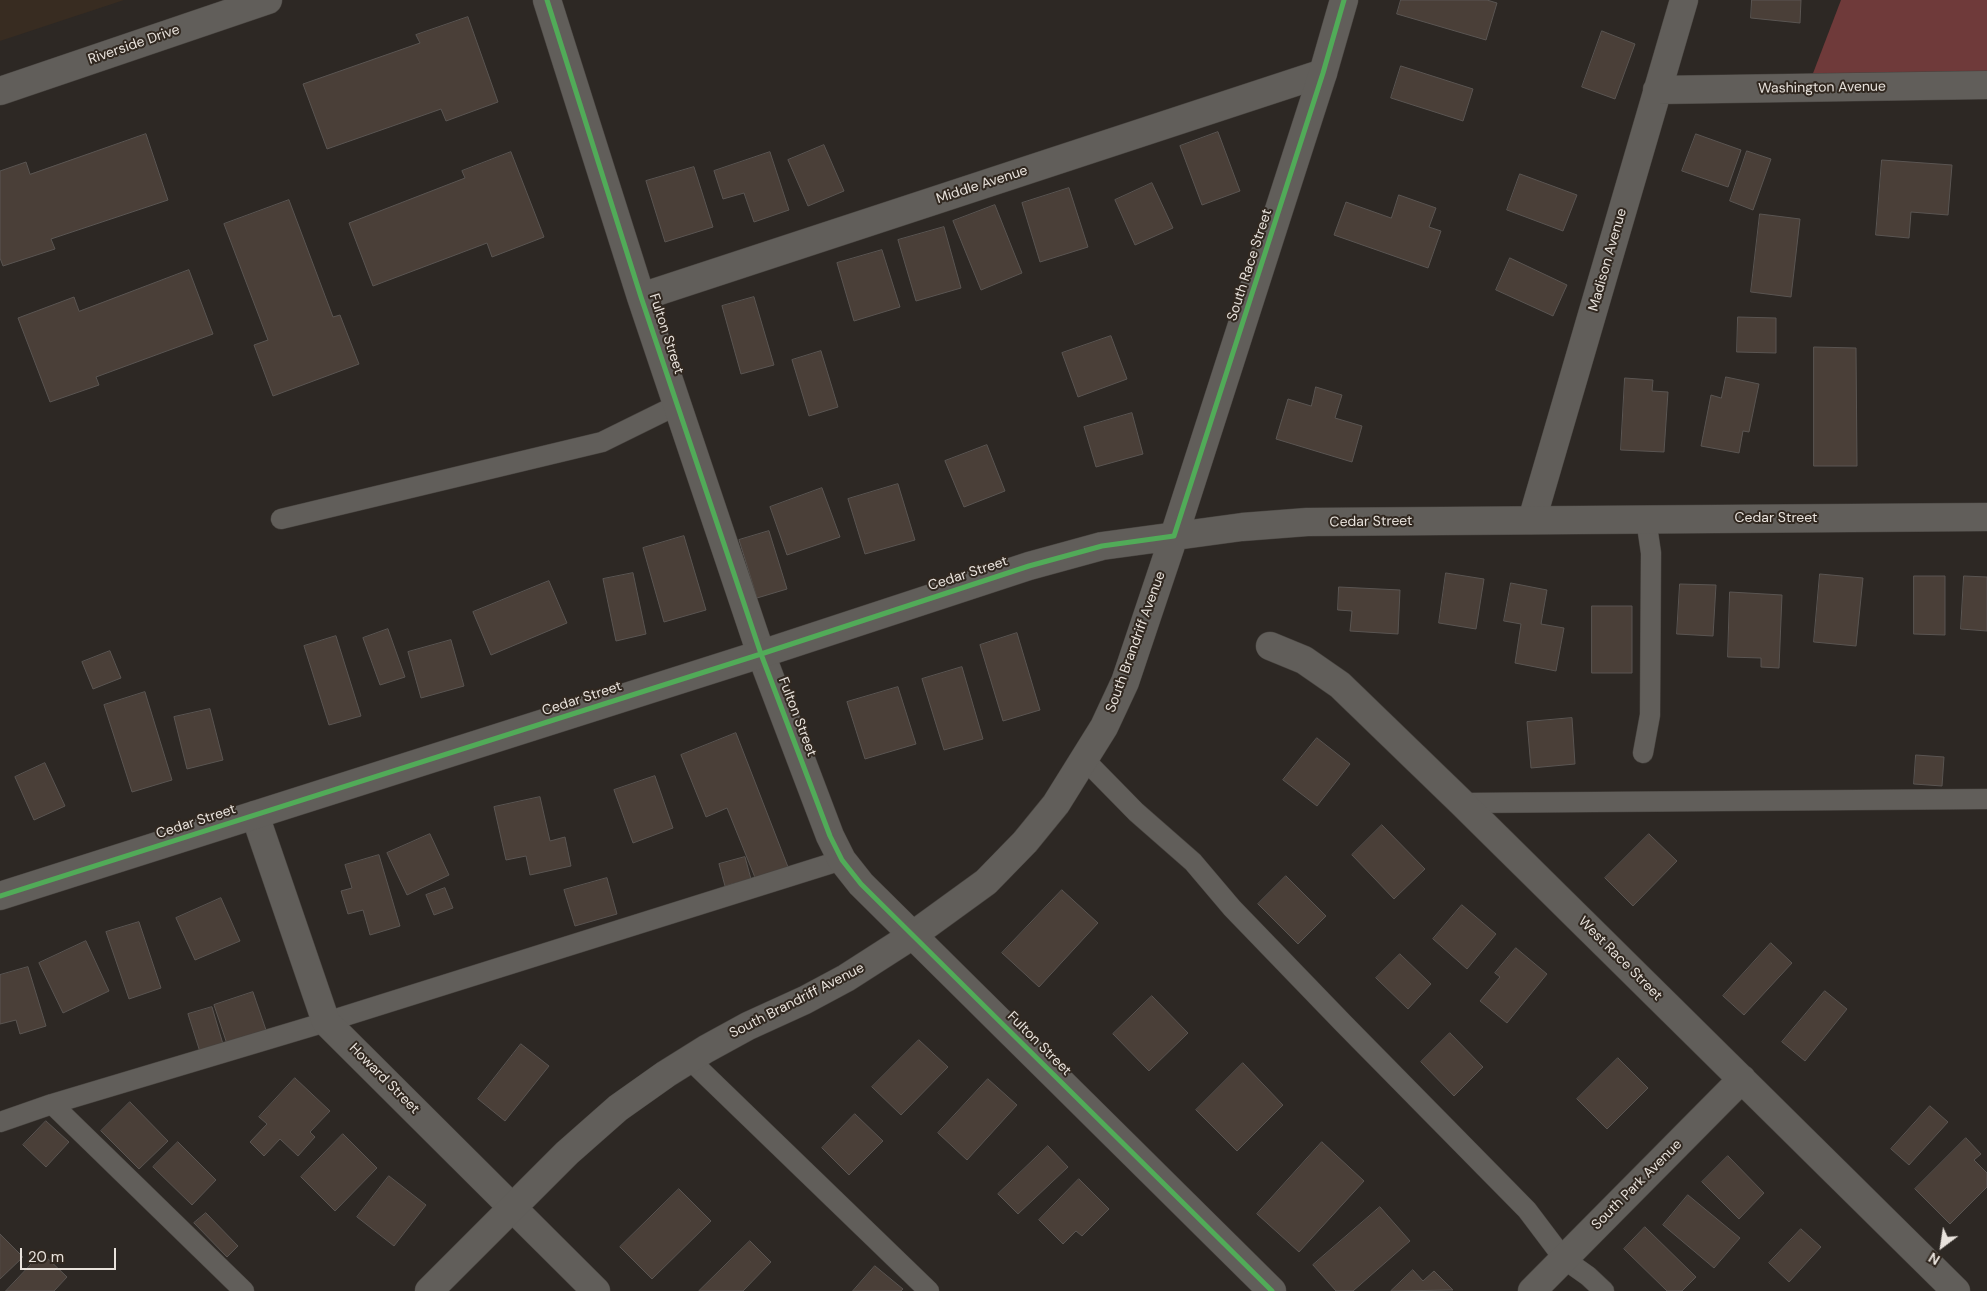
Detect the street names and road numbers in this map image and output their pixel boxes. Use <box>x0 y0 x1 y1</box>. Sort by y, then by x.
street label: Riverside Drive <box>86 21 182 69</box>
street label: Washington Avenue <box>1758 78 1886 98</box>
street label: Middle Avenue <box>934 162 1030 208</box>
street label: South Race Street <box>1224 207 1276 323</box>
street label: Madison Avenue <box>1585 207 1631 313</box>
street label: Fulton Street <box>645 292 687 376</box>
street label: Cedar Street <box>1735 510 1817 526</box>
street label: Cedar Street <box>1329 513 1413 531</box>
street label: Cedar Street <box>926 553 1010 595</box>
street label: South Brandriff Avenue <box>1103 569 1169 715</box>
street label: Fulton Street <box>774 675 820 759</box>
street label: Cedar Street <box>540 678 624 720</box>
street label: Cedar Street <box>154 801 238 843</box>
street label: West Race Street <box>1575 914 1665 1004</box>
street label: South Brandriff Avenue <box>727 960 867 1042</box>
street label: Fulton Street <box>1003 1008 1075 1080</box>
street label: Howard Street <box>345 1040 423 1118</box>
street label: South Park Avenue <box>1588 1136 1686 1234</box>

